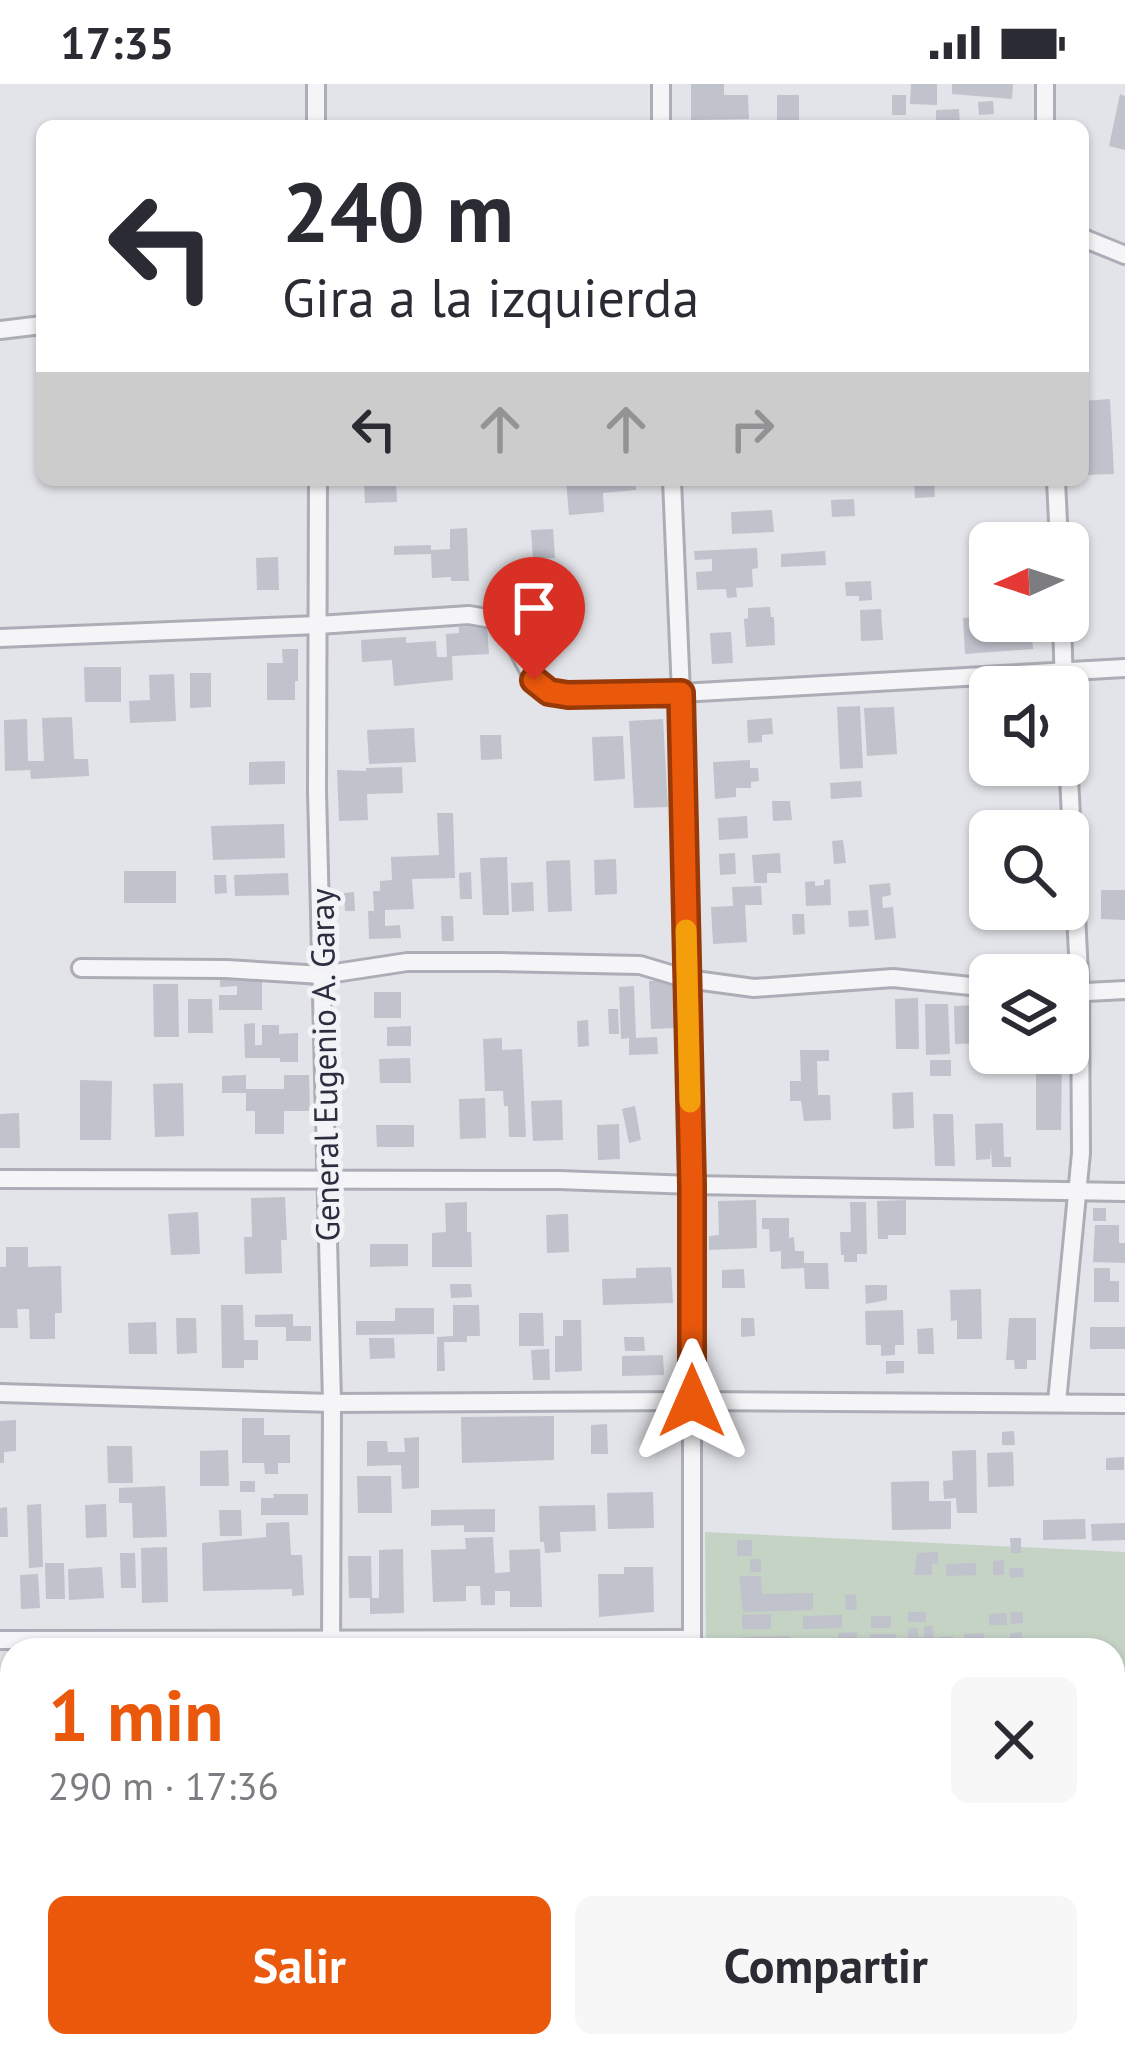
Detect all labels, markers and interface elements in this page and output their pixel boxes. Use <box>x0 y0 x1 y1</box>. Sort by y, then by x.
text: 17:35 <box>60 13 174 71</box>
text: 240 m <box>282 156 514 265</box>
icon: left <box>84 168 240 324</box>
text: Gira a la izquierda <box>282 262 699 332</box>
icon: left <box>341 396 407 462</box>
icon: ahead <box>467 396 533 462</box>
icon: ahead <box>593 396 659 462</box>
icon: right <box>719 396 785 462</box>
north arrow <box>969 522 1089 642</box>
map controls <box>969 522 1089 1074</box>
pin <box>483 557 585 680</box>
icon: arrive <box>501 575 567 641</box>
button: sound <box>969 666 1089 786</box>
button: search <box>969 810 1089 930</box>
street label: General Eugenio A. Garay <box>299 887 349 1242</box>
button: layers <box>969 954 1089 1074</box>
position arrow <box>629 1338 755 1464</box>
text: 1 min <box>48 1668 224 1761</box>
button: close <box>951 1677 1077 1803</box>
text: 290 m · 17:36 <box>48 1760 279 1811</box>
button: Salir <box>48 1896 551 2034</box>
button: Compartir <box>575 1896 1077 2034</box>

